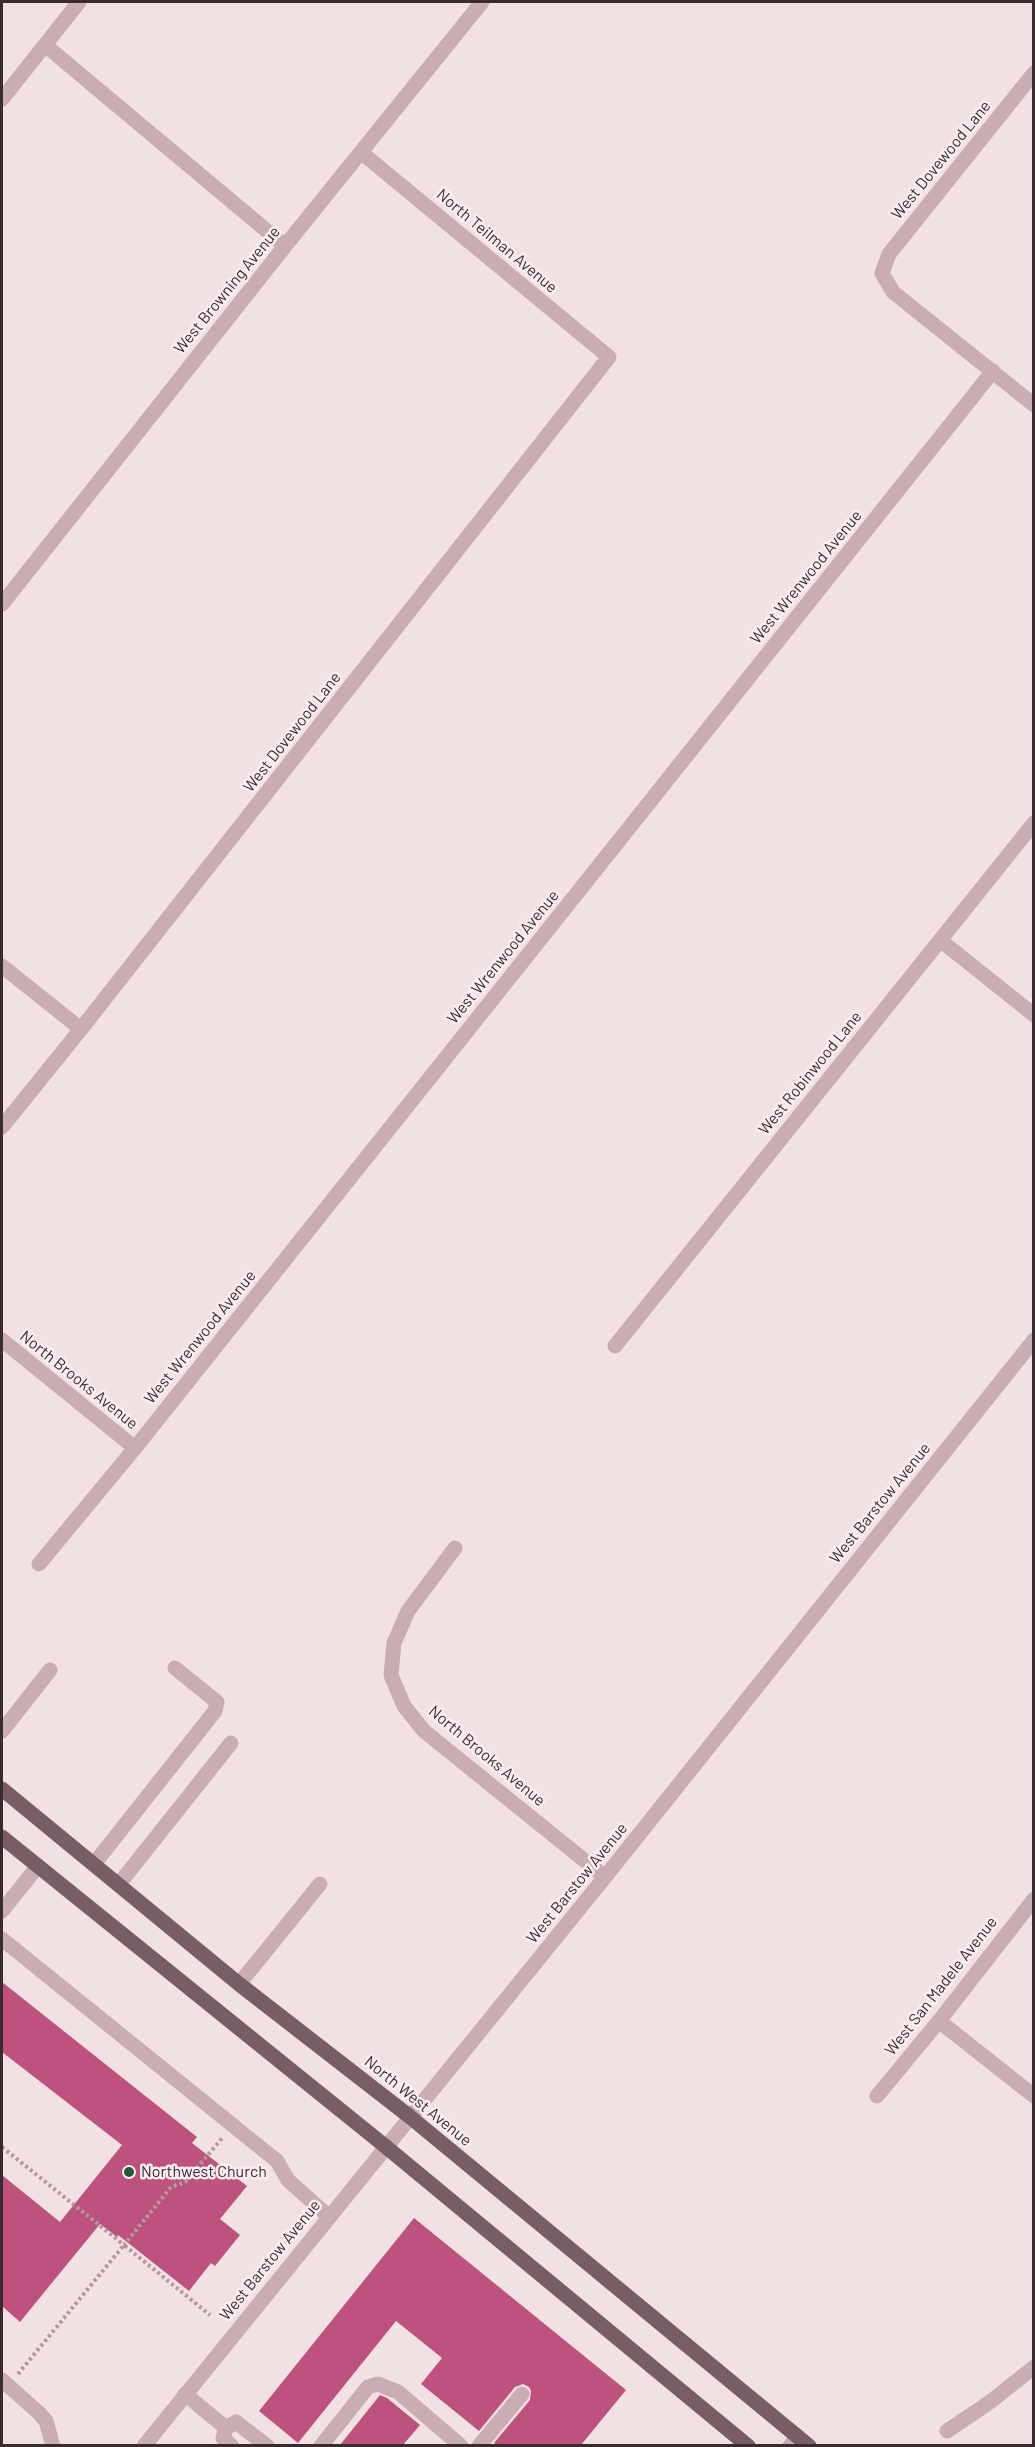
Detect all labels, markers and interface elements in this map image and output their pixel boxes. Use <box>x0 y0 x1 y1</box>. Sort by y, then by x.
street label: West Dovewood Lane <box>887 97 995 223</box>
street label: North Teilman Avenue <box>433 185 561 297</box>
street label: West Browning Avenue <box>170 223 284 357</box>
street label: West Wrenwood Avenue <box>746 506 866 648</box>
street label: West Dovewood Lane <box>239 668 345 796</box>
street label: West Wrenwood Avenue <box>443 886 563 1028</box>
street label: West Robinwood Lane <box>754 1007 866 1139</box>
street label: West Wrenwood Avenue <box>140 1266 260 1408</box>
street label: North Brooks Avenue <box>16 1327 142 1433</box>
street label: West Barstow Avenue <box>826 1439 934 1567</box>
street label: North Brooks Avenue <box>425 1702 549 1810</box>
street label: West Barstow Avenue <box>523 1819 631 1947</box>
street label: West San Madele Avenue <box>881 1913 1001 2059</box>
street label: North West Avenue <box>360 2052 476 2150</box>
place label: Northwest Church <box>141 2162 267 2182</box>
marker: Northwest Church <box>122 2165 136 2179</box>
street label: West Barstow Avenue <box>216 2196 324 2324</box>

